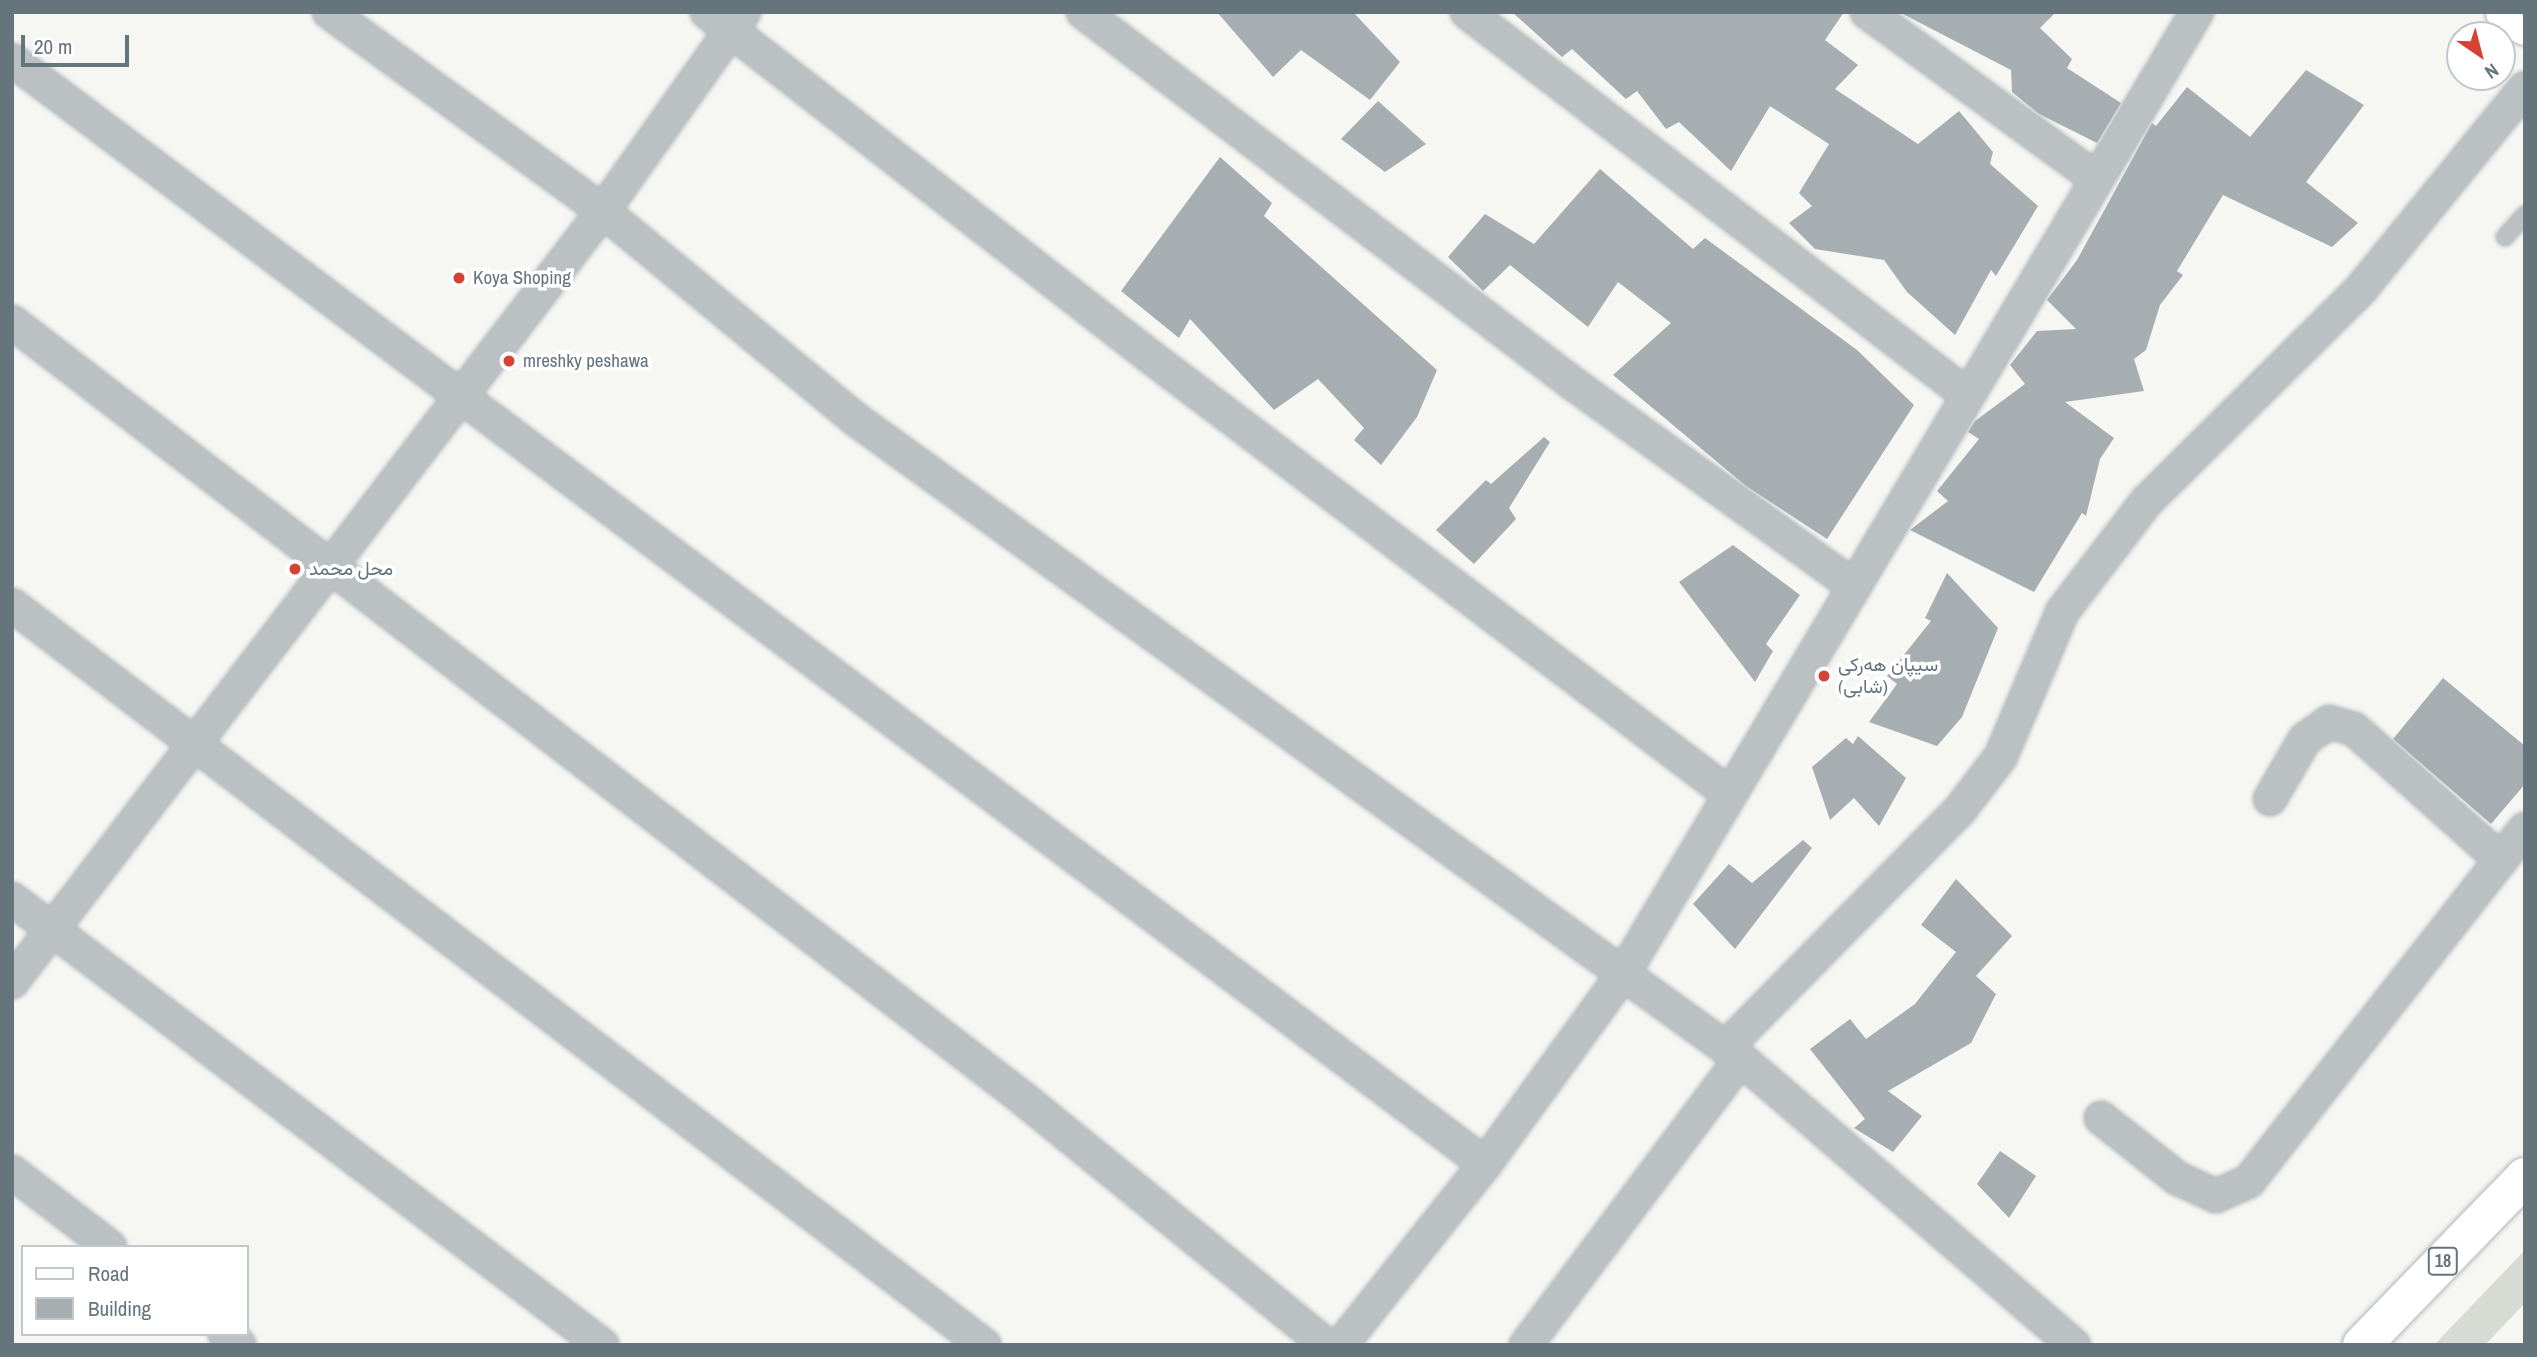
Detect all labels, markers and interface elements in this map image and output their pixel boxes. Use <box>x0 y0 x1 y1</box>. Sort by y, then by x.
scale bar <box>24 21 133 65</box>
north arrow <box>2446 21 2516 91</box>
text: 20 m <box>34 32 72 61</box>
text: N <box>2480 58 2504 85</box>
place label: Koya Shoping <box>473 267 571 289</box>
marker: Koya Shoping <box>451 270 467 286</box>
place label: mreshky peshawa <box>523 350 649 372</box>
marker: mreshky peshawa <box>501 353 517 369</box>
place label: محل محمد <box>309 558 393 580</box>
marker: محل محمد <box>287 561 303 577</box>
place label: سیپان هەرکی (شابی) <box>1838 654 1938 698</box>
marker: سیپان هەرکی (شابی) <box>1816 668 1832 684</box>
legend <box>21 1245 248 1336</box>
road number: 18 <box>2427 1246 2459 1276</box>
text: Road <box>88 1259 129 1288</box>
text: Building <box>88 1294 151 1323</box>

